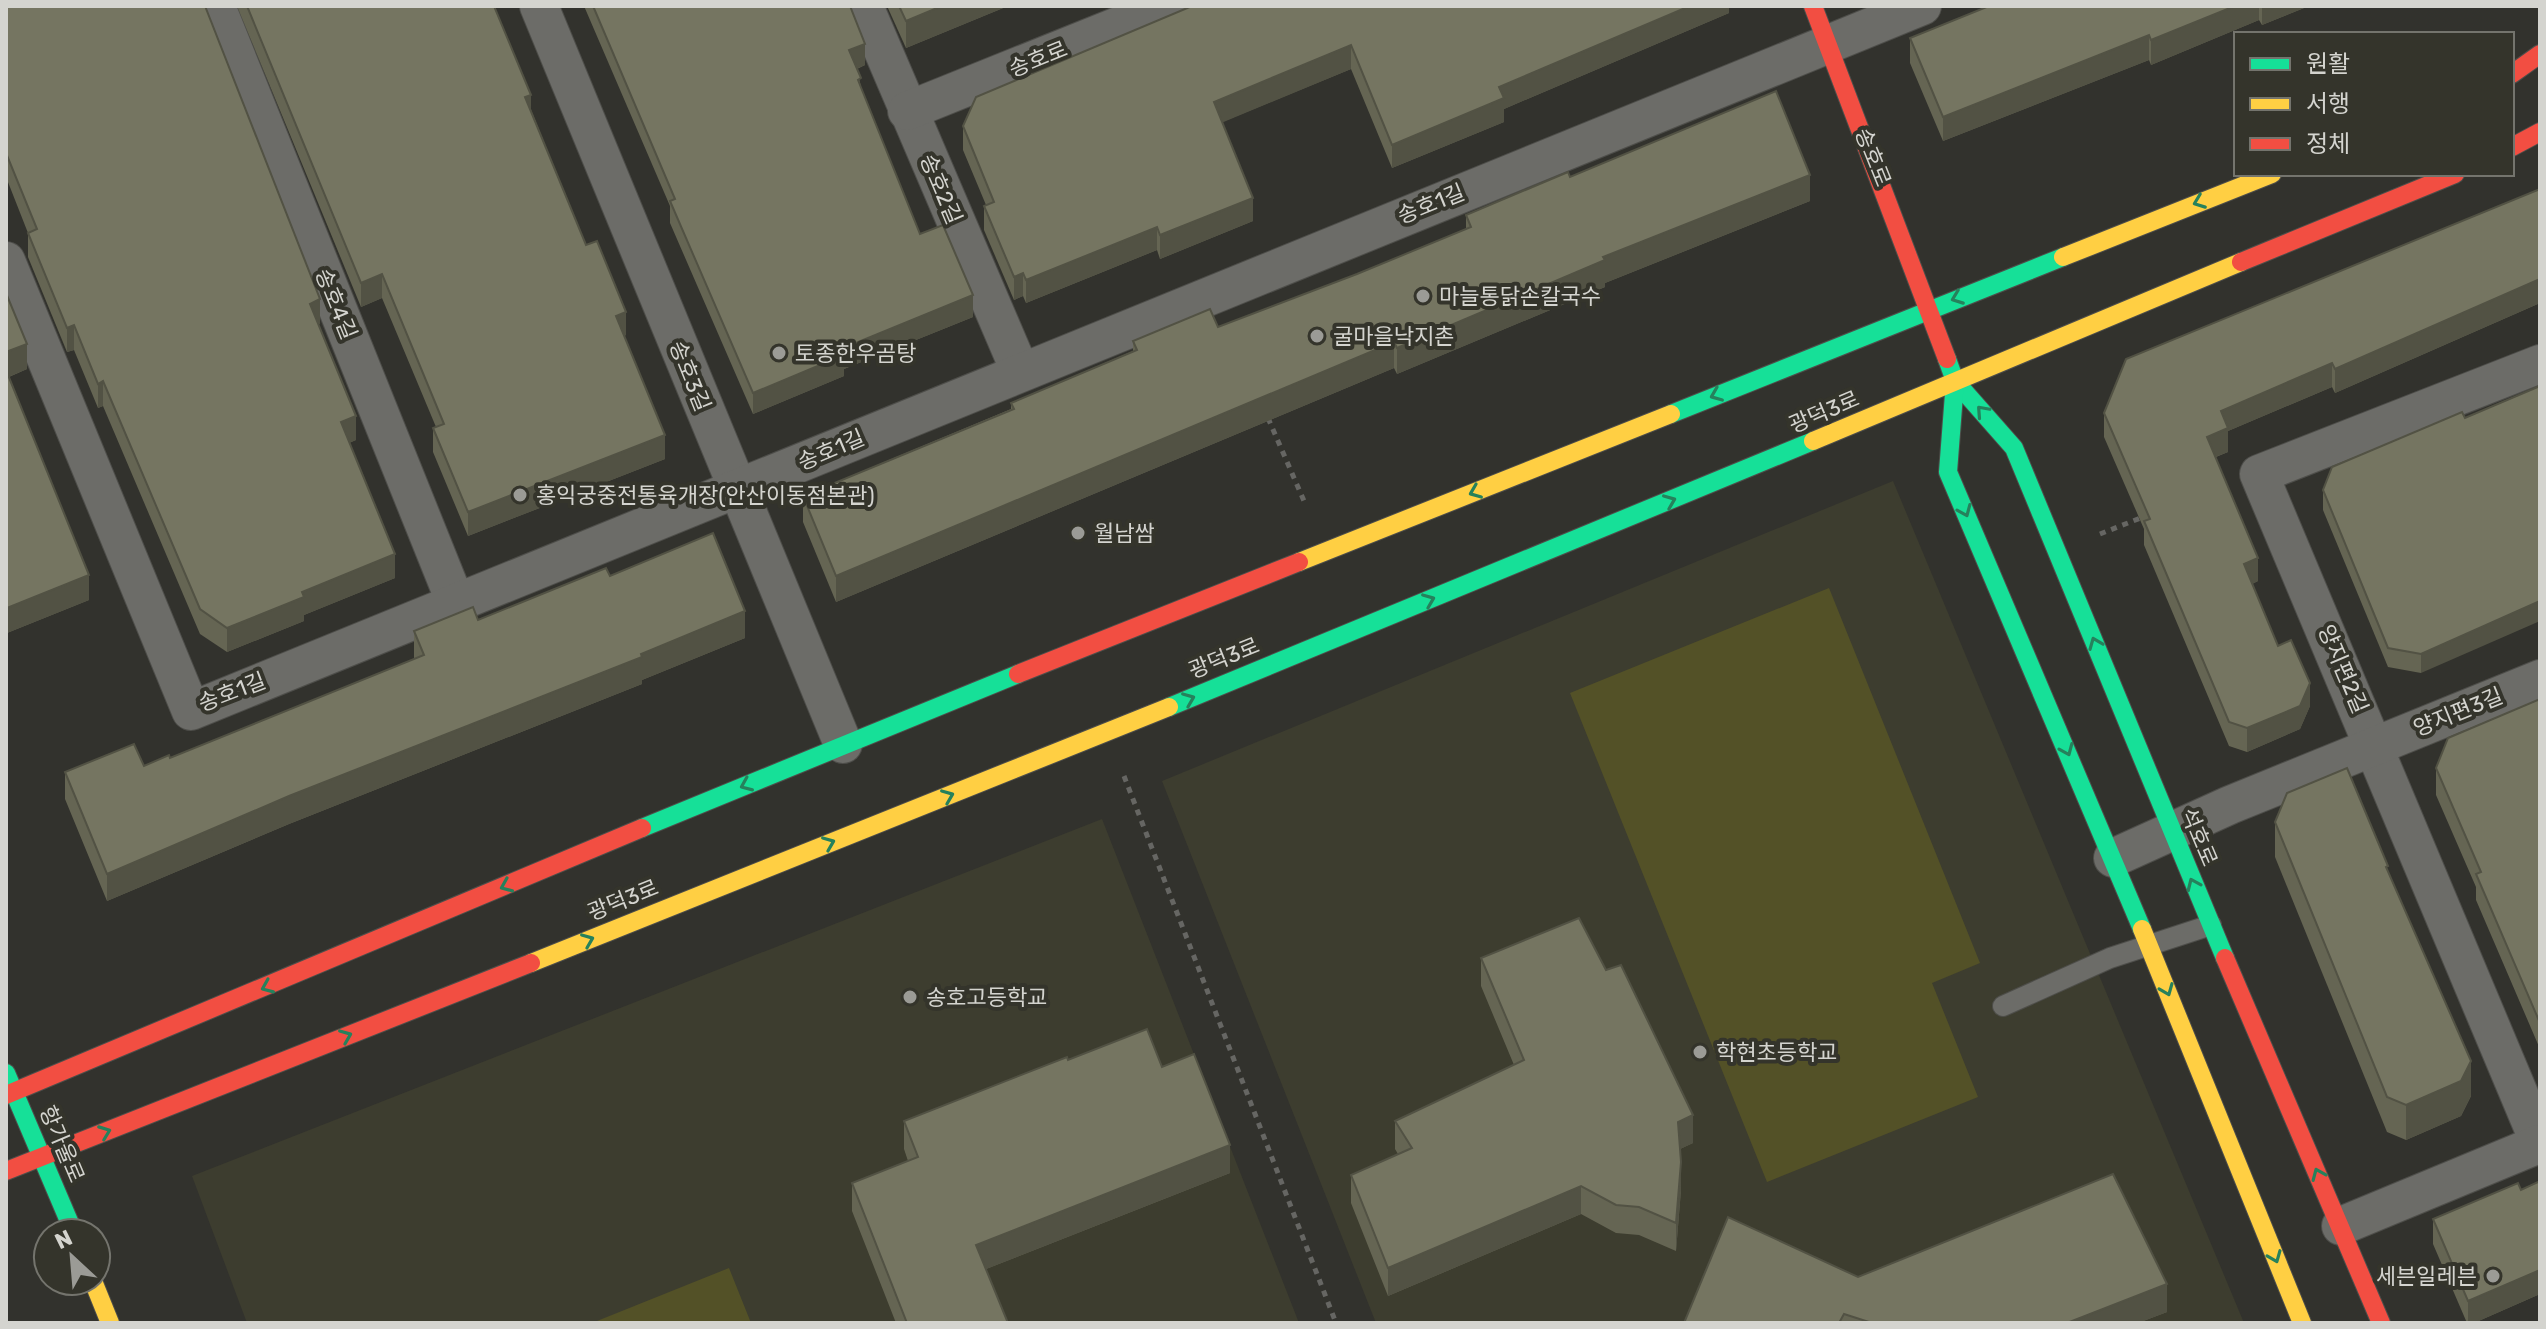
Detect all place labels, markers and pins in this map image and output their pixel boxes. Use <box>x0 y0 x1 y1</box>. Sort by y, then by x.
place label: 마늘통닭손칼국수 <box>1439 283 1601 310</box>
marker: 마늘통닭손칼국수 <box>1414 287 1432 305</box>
place label: 굴마을낙지촌 <box>1333 323 1454 350</box>
marker: 굴마을낙지촌 <box>1308 327 1326 345</box>
place label: 토종한우곰탕 <box>795 340 916 367</box>
marker: 토종한우곰탕 <box>770 344 788 362</box>
place label: 홍익궁중전통육개장(안산이동점본관) <box>536 482 875 509</box>
marker: 홍익궁중전통육개장(안산이동점본관) <box>511 486 529 504</box>
place label: 월남쌈 <box>1094 520 1155 547</box>
marker: 월남쌈 <box>1069 524 1087 542</box>
place label: 송호고등학교 <box>926 984 1047 1011</box>
marker: 송호고등학교 <box>901 988 919 1006</box>
place label: 학현초등학교 <box>1716 1039 1837 1066</box>
marker: 학현초등학교 <box>1691 1043 1709 1061</box>
place label: 세븐일레븐 <box>2376 1263 2477 1290</box>
marker: 세븐일레븐 <box>2484 1267 2502 1285</box>

